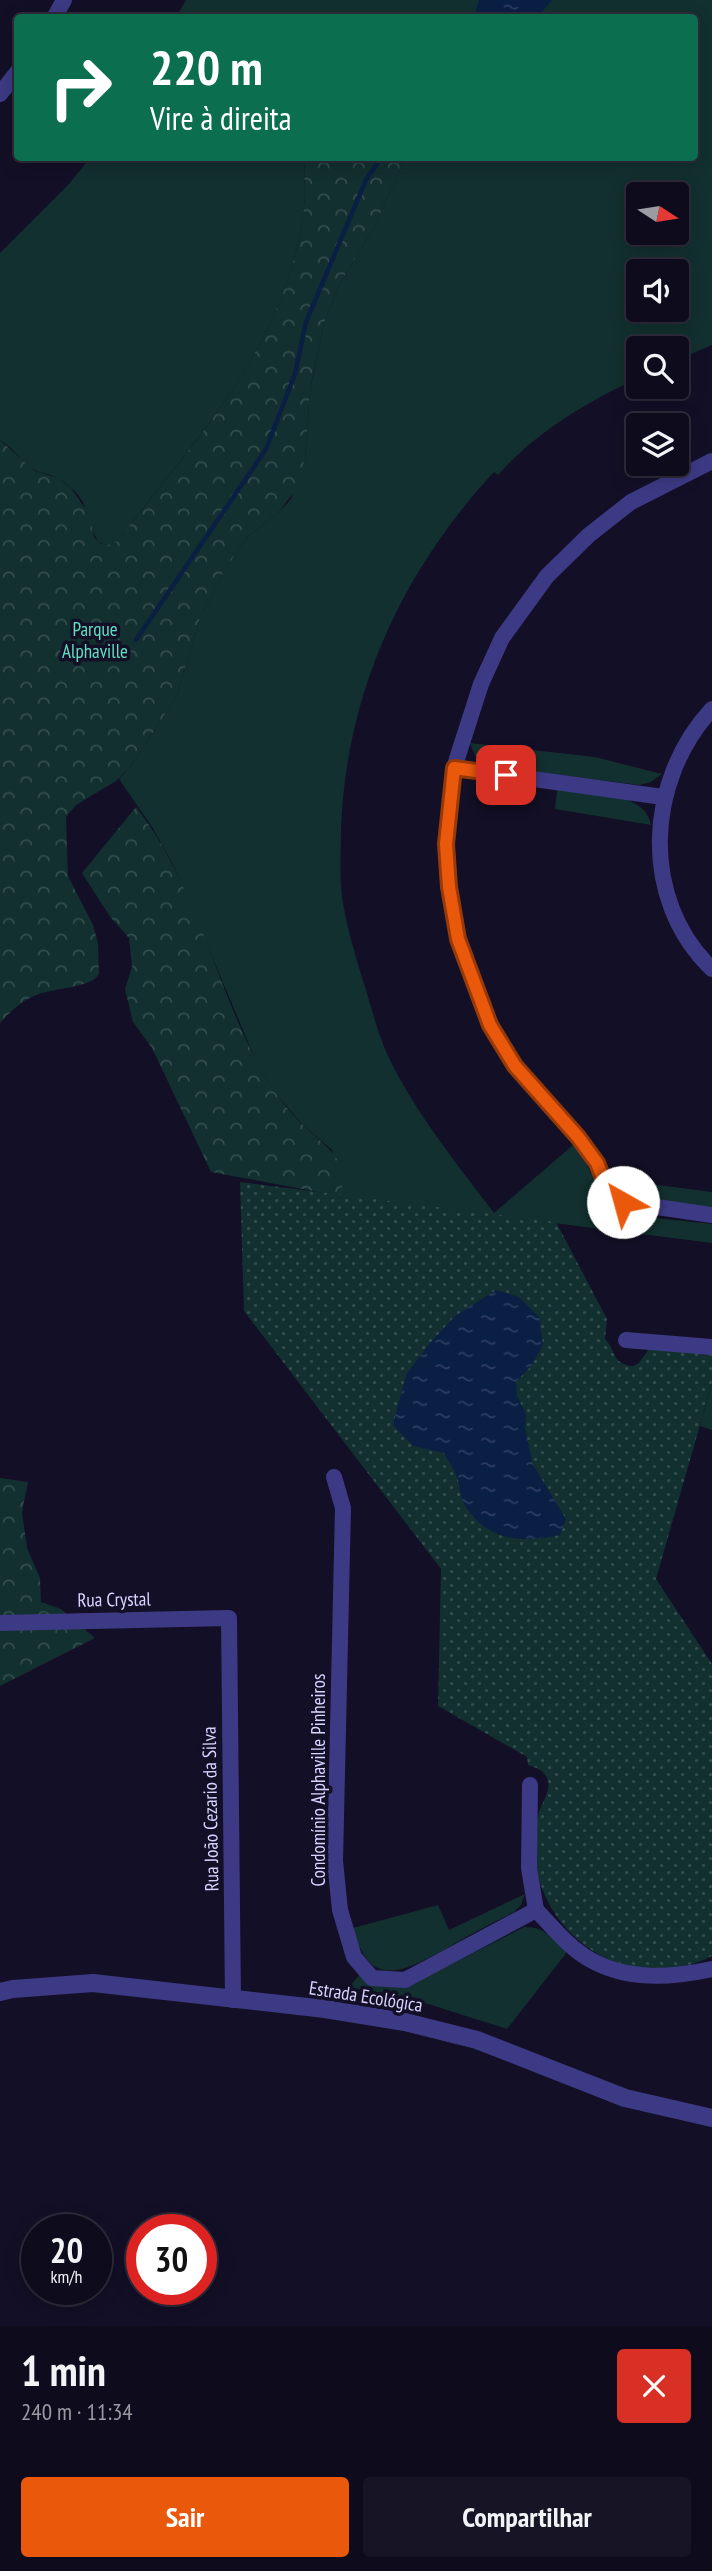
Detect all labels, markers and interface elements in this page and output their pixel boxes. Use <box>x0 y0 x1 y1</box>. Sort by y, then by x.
text: 220 m <box>150 35 263 99</box>
icon: right <box>35 42 126 133</box>
text: Vire à direita <box>150 97 291 139</box>
north arrow <box>626 182 690 245</box>
map controls <box>626 182 689 476</box>
button: sound <box>626 259 689 322</box>
button: search <box>626 336 689 399</box>
button: layers <box>626 413 689 476</box>
park label: Parque Alphaville <box>62 617 128 663</box>
pin <box>476 745 536 805</box>
icon: arrive <box>487 756 525 794</box>
position arrow <box>586 1165 660 1239</box>
street label: Rua Crystal <box>77 1586 152 1612</box>
street label: Condomínio Alphaville Pinheiros <box>306 1674 330 1886</box>
street label: Rua João Cezario da Silva <box>197 1726 223 1892</box>
street label: Estrada Ecológica <box>308 1975 424 2017</box>
speed limit sign: 30 <box>126 2214 217 2305</box>
text: 20 <box>50 2227 83 2273</box>
text: km/h <box>51 2265 82 2288</box>
text: 1 min <box>21 2343 106 2398</box>
button: close <box>617 2349 691 2423</box>
text: 240 m · 11:34 <box>21 2397 133 2426</box>
button: Sair <box>21 2477 349 2557</box>
button: Compartilhar <box>363 2477 691 2557</box>

